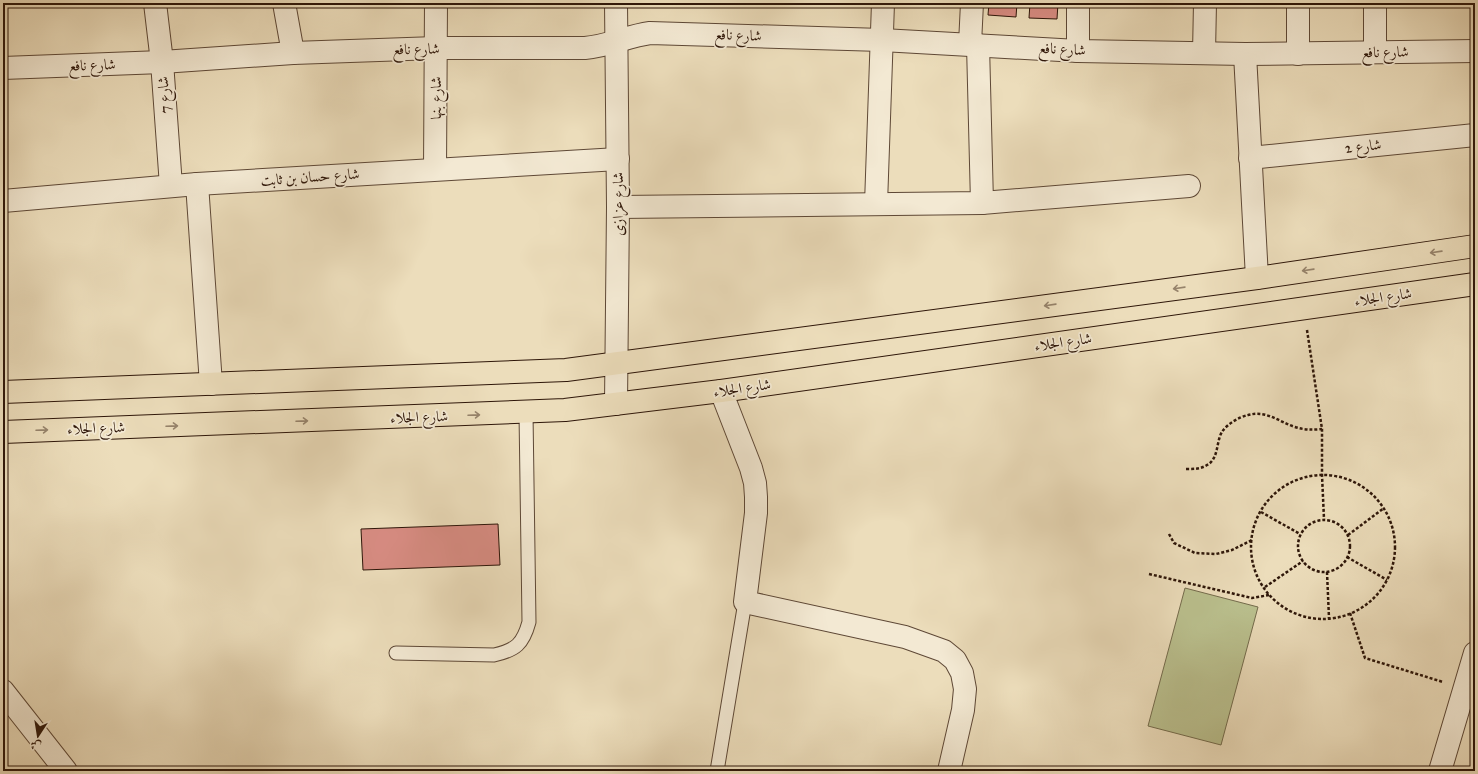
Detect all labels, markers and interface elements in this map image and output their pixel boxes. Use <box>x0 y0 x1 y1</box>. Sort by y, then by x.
street label: شارع نافع <box>714 25 762 50</box>
street label: شارع نافع <box>1038 39 1086 64</box>
street label: شارع نافع <box>392 40 440 63</box>
street label: شارع نافع <box>1361 43 1409 66</box>
street label: شارع نافع <box>68 55 116 80</box>
street label: شارع 7 <box>154 75 178 114</box>
street label: شارع بنها <box>427 76 449 120</box>
street label: شارع 2 <box>1344 135 1383 161</box>
street label: شارع حسان بن ثابت <box>260 165 360 193</box>
street label: شارع عزازى <box>609 172 631 236</box>
one-way arrow <box>1430 248 1443 256</box>
one-way arrow <box>1302 266 1315 274</box>
one-way arrow <box>1173 284 1186 292</box>
street label: شارع الجلاء <box>1353 284 1414 314</box>
one-way arrow <box>1044 302 1057 309</box>
street label: شارع الجلاء <box>1033 329 1094 359</box>
street label: شارع الجلاء <box>712 375 773 405</box>
street label: شارع الجلاء <box>390 407 448 431</box>
one-way arrow <box>467 411 480 418</box>
one-way arrow <box>295 417 308 425</box>
street label: شارع الجلاء <box>67 418 125 442</box>
one-way arrow <box>165 422 178 429</box>
one-way arrow <box>35 427 48 434</box>
north arrow <box>18 716 58 756</box>
text: ش <box>29 738 43 753</box>

